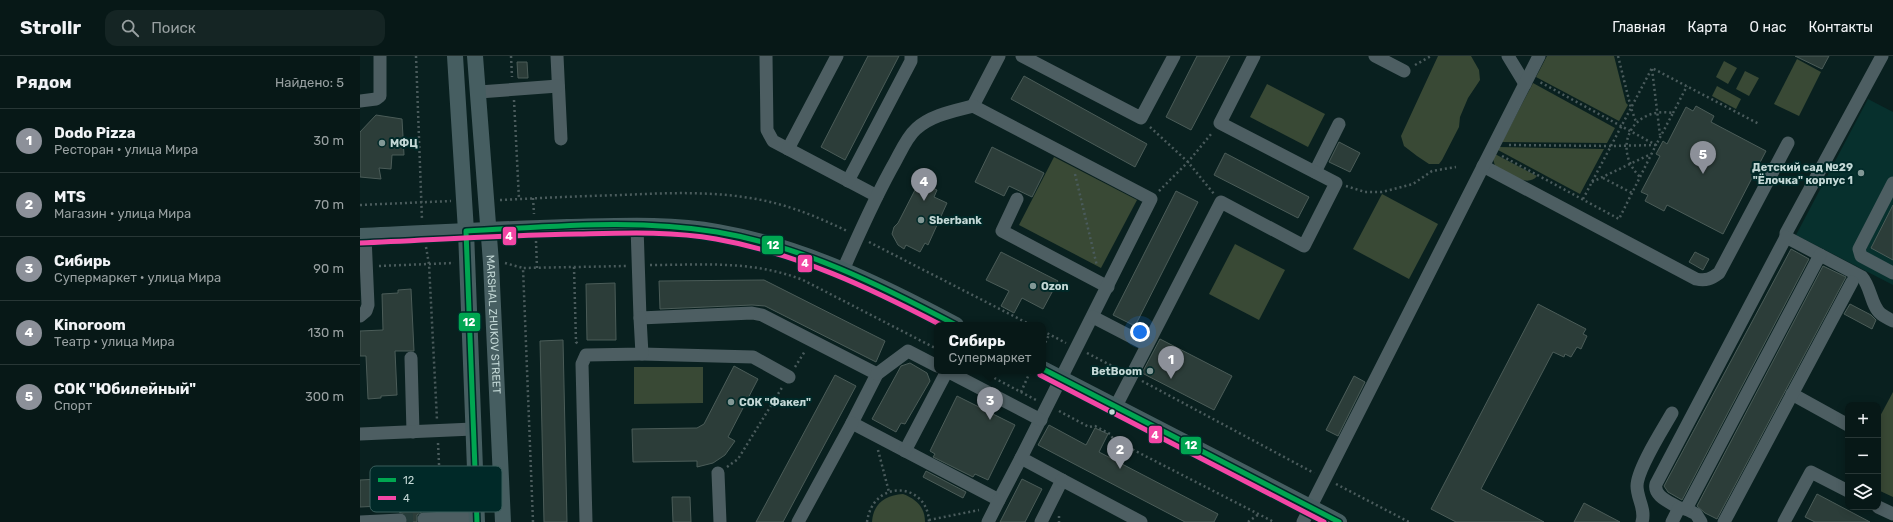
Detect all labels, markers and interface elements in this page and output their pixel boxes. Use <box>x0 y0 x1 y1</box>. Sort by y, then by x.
search box <box>105 10 385 46</box>
text: Strollr <box>20 16 81 39</box>
icon: search <box>119 17 141 39</box>
text: Поиск <box>151 19 196 37</box>
text: Главная <box>1612 19 1666 36</box>
text: Карта <box>1688 19 1728 36</box>
text: О нас <box>1750 19 1786 36</box>
text: Контакты <box>1808 19 1873 36</box>
text: Рядом <box>16 72 72 92</box>
text: Найдено: 5 <box>275 75 344 90</box>
text: Dodo Pizza <box>54 124 136 142</box>
text: 1 <box>26 133 32 148</box>
text: 30 m <box>313 133 344 148</box>
place label: МФЦ <box>390 137 418 150</box>
marker: МФЦ <box>377 138 387 148</box>
pin: 5 <box>1690 141 1716 174</box>
text: Ресторан · улица Мира <box>54 142 198 157</box>
place label: Детский сад №29 "Ёлочка" корпус 1 <box>1752 161 1853 187</box>
pin: 4 <box>911 168 937 201</box>
marker: Детский сад №29 "Ёлочка" корпус 1 <box>1856 168 1866 178</box>
text: MTS <box>54 188 86 206</box>
text: 2 <box>25 197 33 212</box>
text: 70 m <box>314 197 344 212</box>
text: Магазин · улица Мира <box>54 206 191 221</box>
place label: Sberbank <box>929 214 982 227</box>
marker: Sberbank <box>916 215 926 225</box>
line badge: 4 <box>502 226 517 246</box>
text: 4 <box>505 230 513 243</box>
line badge: 12 <box>761 235 784 255</box>
text: 12 <box>767 239 779 252</box>
text: Сибирь <box>54 252 111 270</box>
street label: MARSHAL ZHUKOV STREET <box>484 254 504 395</box>
line badge: 4 <box>797 254 813 273</box>
text: 4 <box>801 257 809 270</box>
text: 3 <box>25 261 33 276</box>
text: 90 m <box>313 261 344 276</box>
text: Супермаркет · улица Мира <box>54 270 221 285</box>
place label: Ozon <box>1041 280 1069 293</box>
marker: Ozon <box>1028 281 1038 291</box>
line badge: 12 <box>458 312 481 332</box>
text: Kinoroom <box>54 316 126 334</box>
text: 12 <box>463 316 475 329</box>
popup <box>934 322 1046 374</box>
your location <box>1130 322 1150 342</box>
text: 4 <box>25 325 33 340</box>
text: 130 m <box>308 325 344 340</box>
text: Сибирь <box>949 332 1005 350</box>
text: Театр · улица Мира <box>54 334 175 349</box>
pin: 1 <box>1158 346 1184 379</box>
text: Супермаркет <box>949 350 1031 365</box>
place label: BetBoom <box>1091 365 1142 378</box>
marker: BetBoom <box>1145 366 1155 376</box>
text: СОК "Юбилейный" <box>54 380 196 398</box>
pin: 3 <box>977 387 1003 420</box>
text: 5 <box>25 389 33 404</box>
text: 300 m <box>305 389 344 404</box>
place label: СОК "Факел" <box>739 396 811 409</box>
marker: СОК "Факел" <box>726 397 736 407</box>
text: Спорт <box>54 398 92 413</box>
map controls <box>1845 402 1881 510</box>
button: + <box>1845 402 1881 438</box>
unlabelled marker <box>1107 407 1117 417</box>
line badge: 4 <box>1148 425 1163 444</box>
text: 4 <box>1151 429 1159 442</box>
pin: 2 <box>1107 436 1133 469</box>
line badge: 12 <box>1180 436 1202 455</box>
button: − <box>1845 438 1881 474</box>
text: 12 <box>1185 439 1197 452</box>
legend <box>370 466 502 512</box>
text: 12 <box>403 474 414 487</box>
button: layers <box>1845 474 1881 510</box>
text: 4 <box>403 492 410 505</box>

